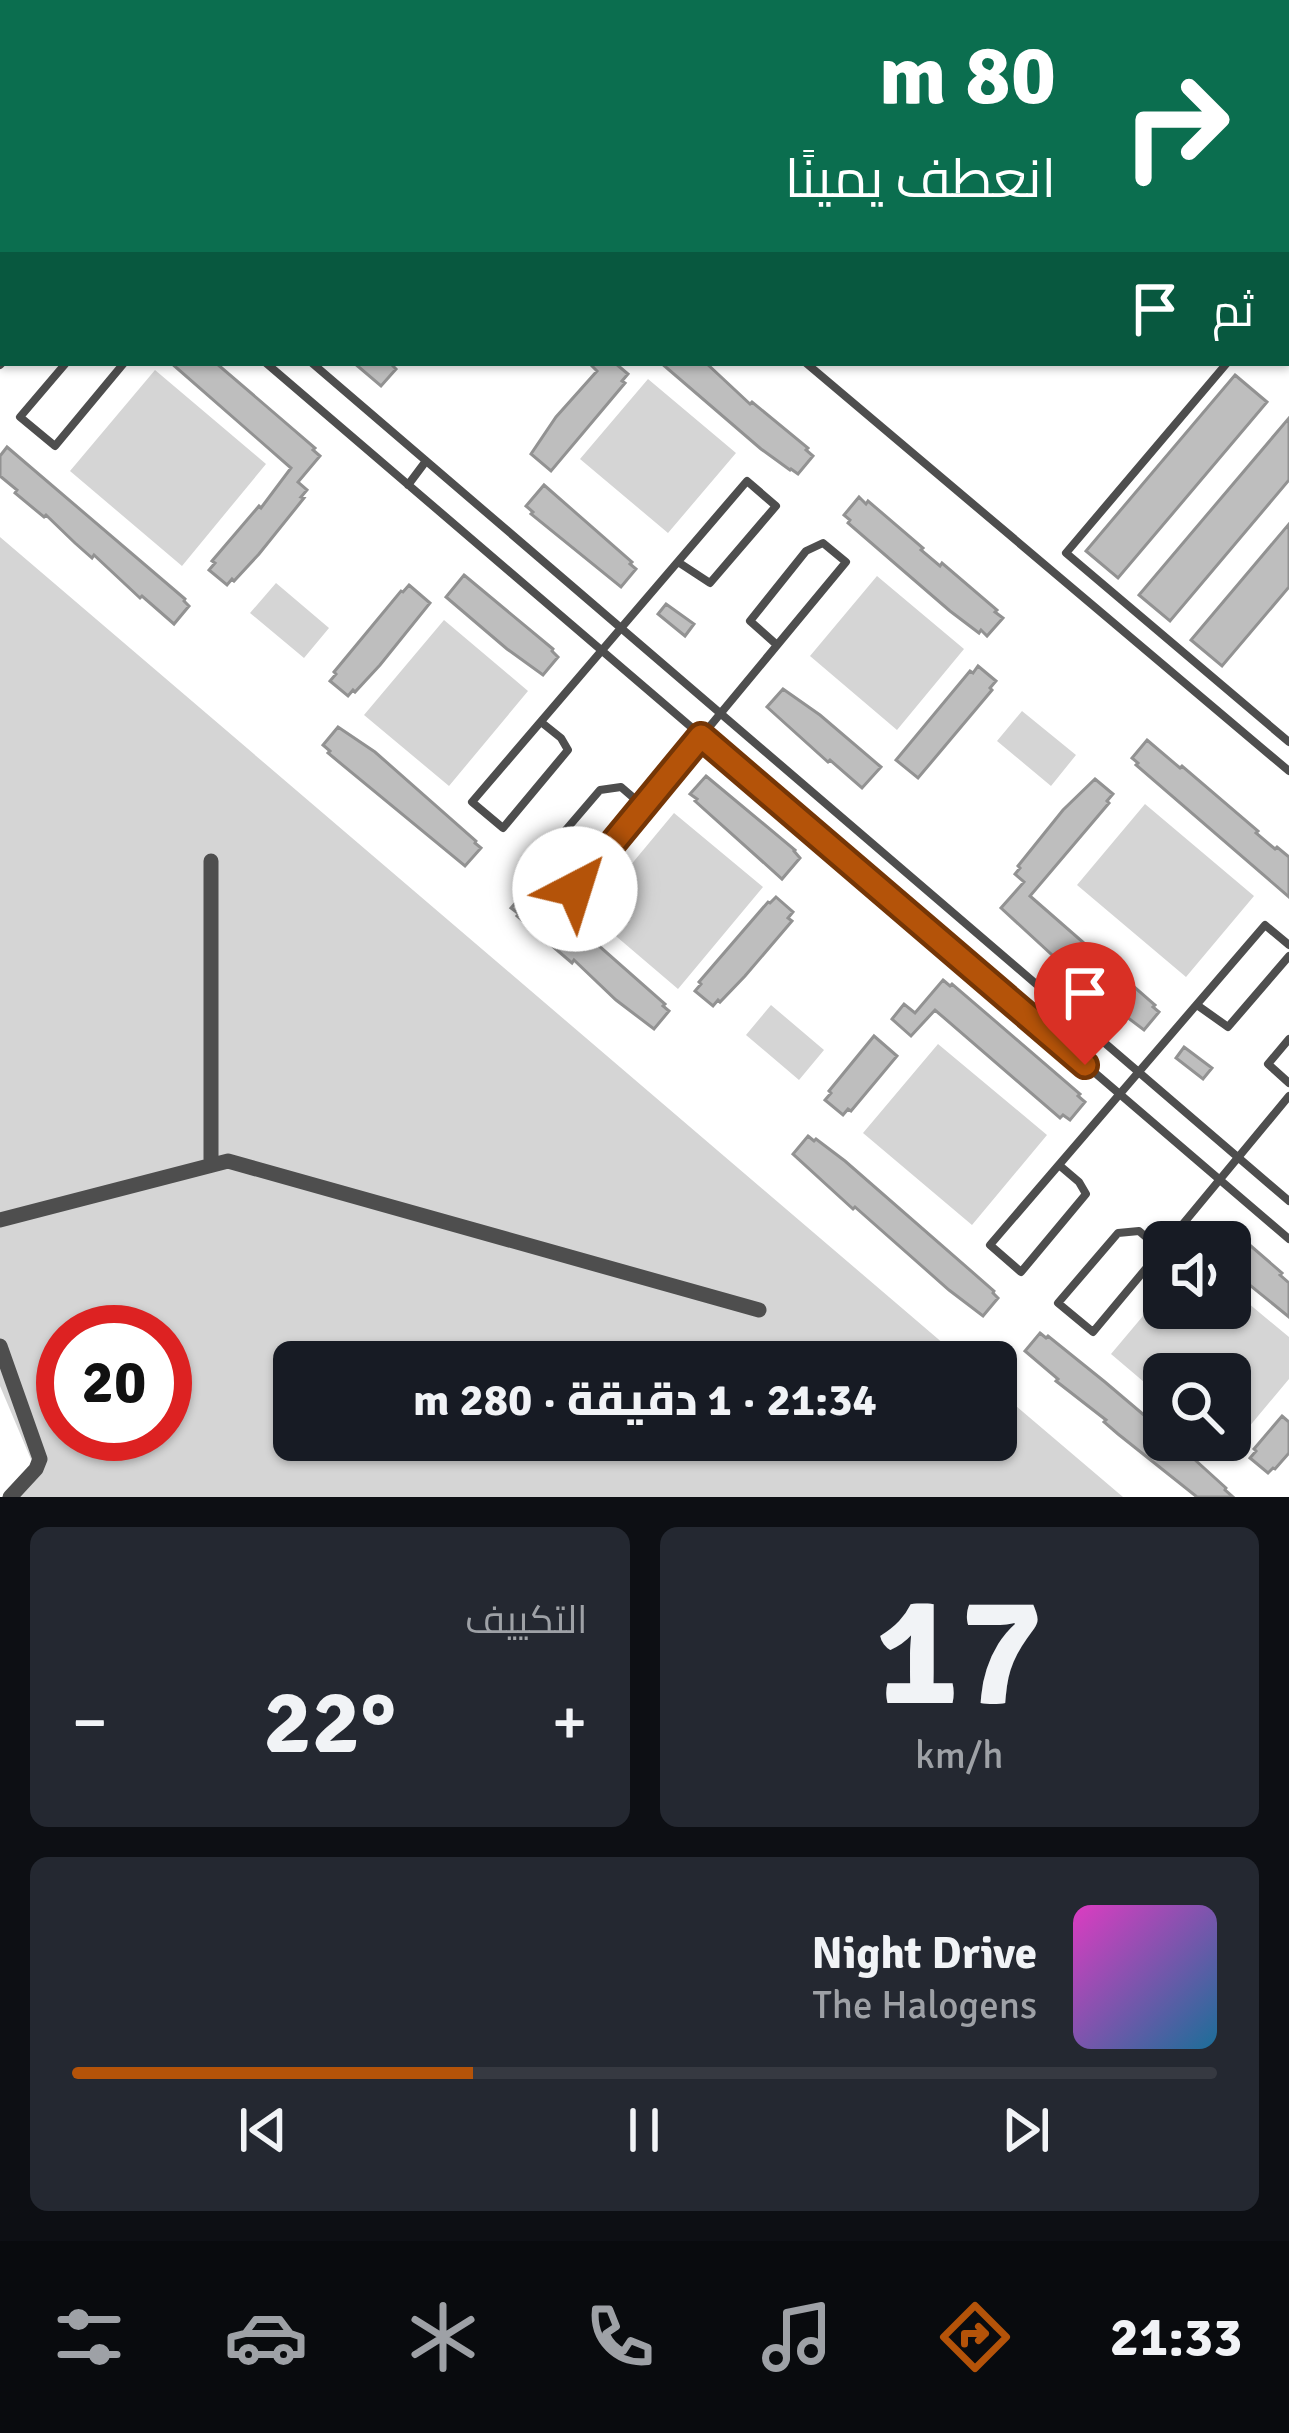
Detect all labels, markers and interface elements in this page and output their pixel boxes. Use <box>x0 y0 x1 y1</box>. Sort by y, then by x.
text: 80 m <box>879 24 1056 128</box>
icon: right <box>1098 48 1254 204</box>
text: انعطف يمينًا <box>785 146 1056 213</box>
icon: arrive <box>1122 276 1188 342</box>
text: ثم <box>1212 284 1254 339</box>
position arrow <box>512 826 638 952</box>
pin <box>1034 942 1136 1065</box>
icon: arrive <box>1052 960 1118 1026</box>
map controls <box>1143 1221 1251 1461</box>
button: sound <box>1143 1221 1251 1329</box>
speed limit sign: 20 <box>36 1305 192 1461</box>
button: search <box>1143 1353 1251 1461</box>
text: 21:34 · 1 دقيقة · 280 m <box>413 1373 877 1428</box>
text: 17 <box>875 1556 1044 1749</box>
text: التكييف <box>465 1596 588 1644</box>
text: 22° <box>263 1667 396 1778</box>
text: − <box>72 1682 108 1763</box>
text: + <box>552 1682 587 1763</box>
text: km/h <box>915 1731 1003 1779</box>
text: Night Drive <box>812 1926 1037 1981</box>
text: The Halogens <box>813 1981 1037 2029</box>
icon: previous <box>230 2097 296 2163</box>
icon: pause <box>611 2097 677 2163</box>
icon: next <box>993 2097 1059 2163</box>
icon: filters <box>47 2295 131 2379</box>
icon: car <box>224 2295 308 2379</box>
icon: climate <box>401 2295 485 2379</box>
icon: phone <box>578 2295 662 2379</box>
icon: music <box>755 2295 839 2379</box>
icon: directions <box>933 2295 1017 2379</box>
text: 21:33 <box>1110 2304 1242 2371</box>

